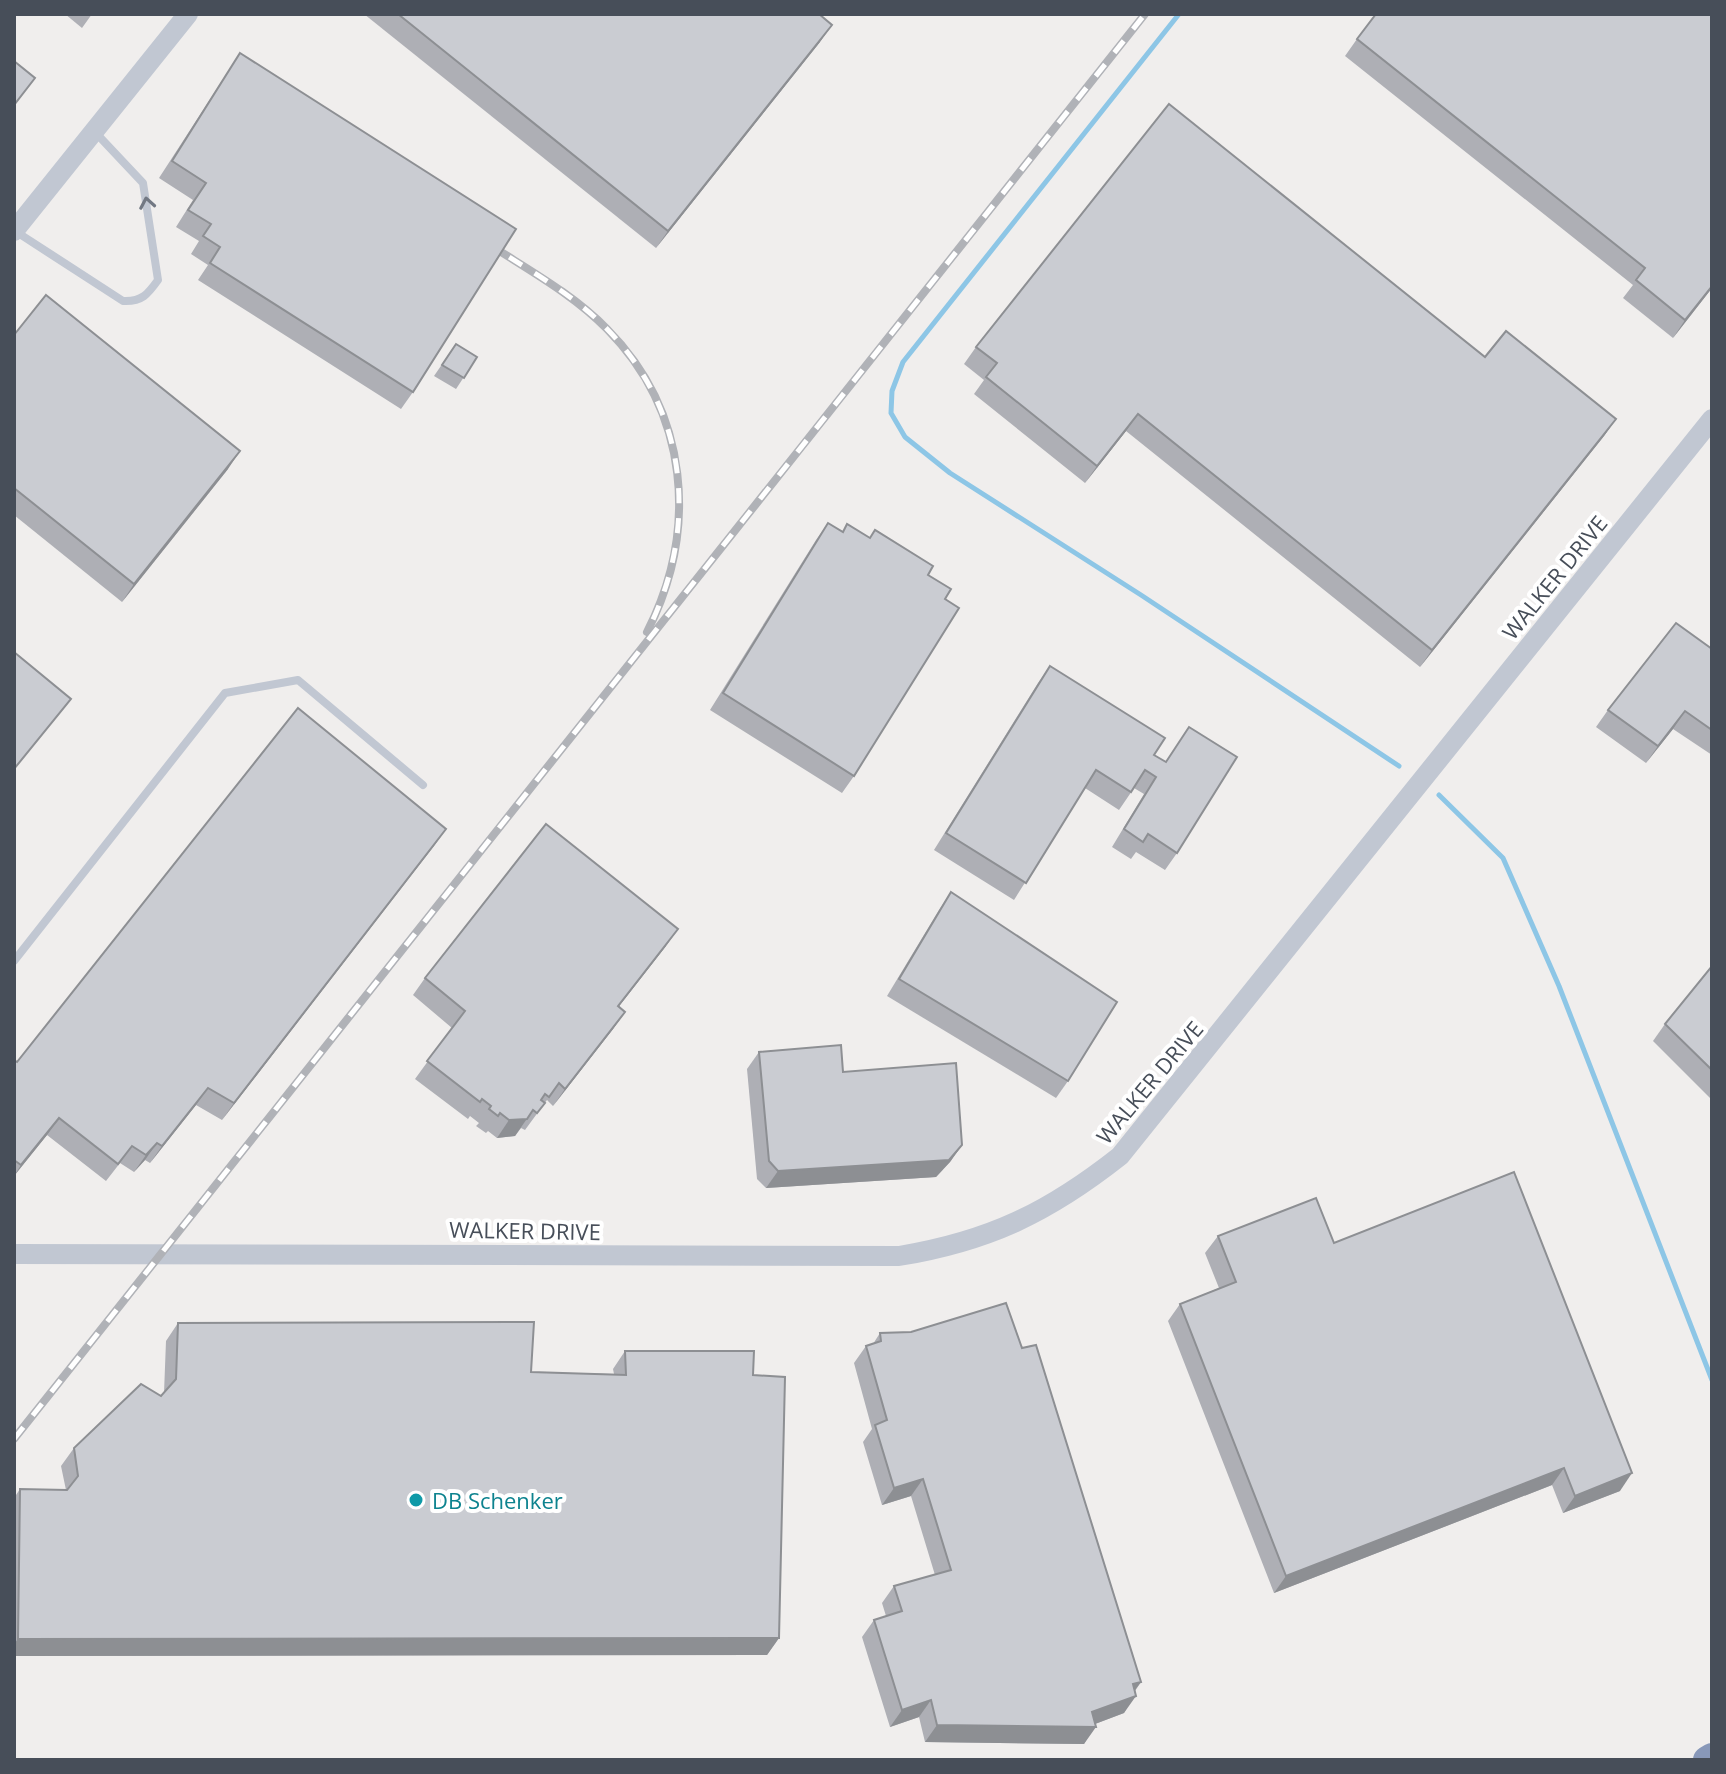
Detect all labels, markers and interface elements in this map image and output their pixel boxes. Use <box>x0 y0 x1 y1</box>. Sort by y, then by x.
one-way arrow <box>139 196 156 209</box>
street label: WALKER DRIVE <box>1495 509 1613 645</box>
street label: WALKER DRIVE <box>1089 1014 1209 1150</box>
street label: WALKER DRIVE <box>449 1214 601 1246</box>
place label: DB Schenker <box>432 1485 563 1515</box>
marker: DB Schenker <box>407 1491 425 1509</box>

